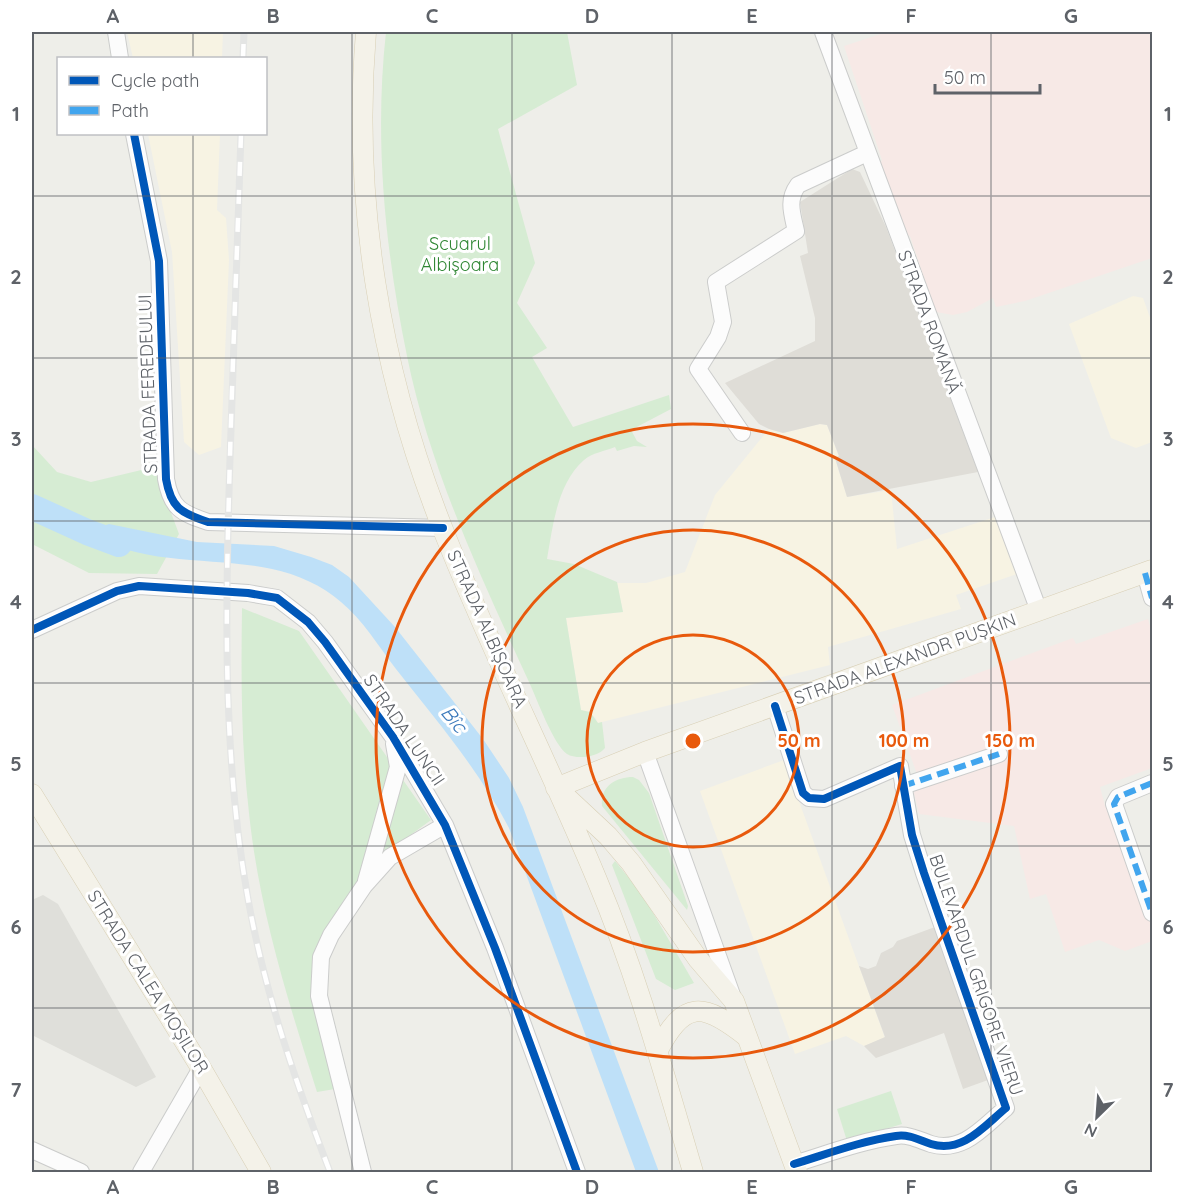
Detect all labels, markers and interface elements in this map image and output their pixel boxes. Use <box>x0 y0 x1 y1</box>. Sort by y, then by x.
text: A <box>107 3 120 28</box>
text: B <box>266 3 280 28</box>
text: C <box>426 3 439 28</box>
text: D <box>585 3 599 28</box>
text: E <box>746 3 758 28</box>
text: F <box>905 3 917 28</box>
text: G <box>1064 3 1078 28</box>
legend <box>57 57 267 135</box>
scale bar <box>935 57 1040 95</box>
text: 50 m <box>944 66 986 89</box>
text: Cycle path <box>111 69 199 92</box>
text: Path <box>111 99 149 122</box>
text: 1 <box>12 101 20 126</box>
text: 1 <box>1164 101 1172 126</box>
park label: Scuarul Albișoara <box>421 232 499 276</box>
street label: STRADA ROMANĂ <box>893 247 966 397</box>
text: 2 <box>10 264 22 289</box>
text: 2 <box>1162 264 1174 289</box>
street label: STRADA FEREDEULUI <box>133 294 162 474</box>
text: 3 <box>11 426 21 451</box>
text: 3 <box>1163 426 1173 451</box>
street label: STRADA ALBIȘOARA <box>442 546 533 712</box>
text: 4 <box>10 589 22 614</box>
text: 4 <box>1162 589 1174 614</box>
street label: STRADA ALEXANDR PUȘKIN <box>791 608 1019 709</box>
street label: STRADA LUNCII <box>359 669 450 790</box>
water label: Bîc <box>436 700 474 739</box>
text: 50 m <box>777 729 821 752</box>
text: 100 m <box>879 729 929 752</box>
text: 150 m <box>985 729 1035 752</box>
centre of rings <box>683 731 703 751</box>
text: 5 <box>10 751 22 776</box>
text: 5 <box>1162 751 1174 776</box>
street label: BULEVARDUL GRIGORE VIERU <box>924 851 1029 1099</box>
street label: STRADA CALEA MOȘILOR <box>82 886 214 1078</box>
text: 6 <box>10 914 22 939</box>
text: 6 <box>1162 914 1174 939</box>
text: 7 <box>11 1077 22 1102</box>
text: 7 <box>1163 1077 1174 1102</box>
north arrow <box>1067 1087 1127 1147</box>
text: N <box>1081 1119 1100 1142</box>
text: A <box>107 1174 120 1199</box>
text: B <box>266 1174 280 1199</box>
text: C <box>426 1174 439 1199</box>
text: D <box>585 1174 599 1199</box>
text: E <box>746 1174 758 1199</box>
text: F <box>905 1174 917 1199</box>
text: G <box>1064 1174 1078 1199</box>

